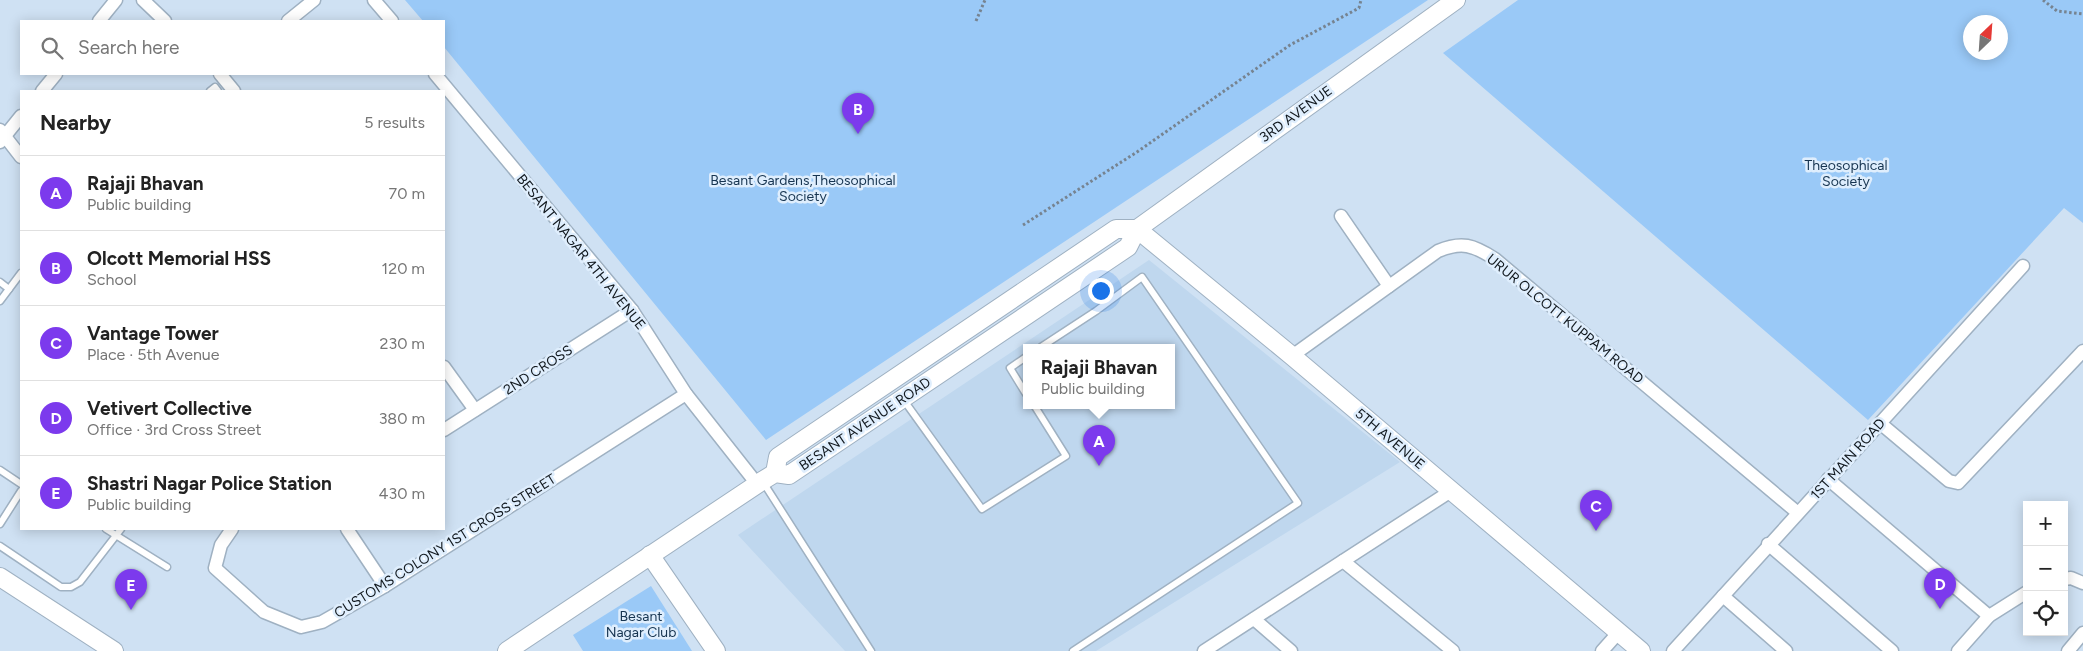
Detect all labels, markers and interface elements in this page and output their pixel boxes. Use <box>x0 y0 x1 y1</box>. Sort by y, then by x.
north arrow <box>1963 15 2008 60</box>
search box <box>20 20 445 75</box>
icon: search <box>38 34 66 62</box>
text: Search here <box>78 36 180 59</box>
street label: 3RD AVENUE <box>1256 82 1336 146</box>
pin: B <box>842 93 874 134</box>
text: Nearby <box>40 110 111 135</box>
text: 5 results <box>364 113 425 132</box>
park label: Theosophical Society <box>1804 157 1888 190</box>
street label: BESANT NAGAR 4TH AVENUE <box>513 171 649 333</box>
text: Rajaji Bhavan <box>87 172 204 195</box>
park label: Besant Gardens,Theosophical Society <box>710 172 896 205</box>
text: A <box>50 184 62 203</box>
text: 70 m <box>389 184 425 203</box>
text: Public building <box>87 195 191 214</box>
text: Olcott Memorial HSS <box>87 247 271 270</box>
street label: URUR OLCOTT KUPPAM ROAD <box>1483 250 1647 388</box>
text: B <box>51 259 61 278</box>
text: 120 m <box>382 259 425 278</box>
text: School <box>87 270 137 289</box>
your location <box>1088 278 1114 304</box>
text: Vantage Tower <box>87 322 219 345</box>
text: C <box>50 334 62 353</box>
text: 230 m <box>380 334 425 353</box>
street label: 2ND CROSS <box>500 341 576 399</box>
popup <box>1023 344 1175 409</box>
text: Place · 5th Avenue <box>87 345 220 364</box>
text: Rajaji Bhavan <box>1041 356 1157 379</box>
street label: BESANT AVENUE ROAD <box>796 374 934 474</box>
text: Public building <box>1041 379 1145 398</box>
text: Vetivert Collective <box>87 397 252 420</box>
street label: 5TH AVENUE <box>1352 405 1428 473</box>
text: D <box>50 409 62 428</box>
text: 380 m <box>379 409 425 428</box>
street label: 1ST MAIN ROAD <box>1807 415 1889 503</box>
text: Office · 3rd Cross Street <box>87 420 262 439</box>
pin: A <box>1083 425 1115 466</box>
street label: CUSTOMS COLONY 1ST CROSS STREET <box>331 470 559 622</box>
text: Shastri Nagar Police Station <box>87 472 332 495</box>
text: E <box>51 484 61 503</box>
text: 430 m <box>379 484 425 503</box>
pin: C <box>1580 490 1612 531</box>
text: Public building <box>87 495 191 514</box>
map controls <box>2023 501 2068 636</box>
button: + <box>2023 501 2068 546</box>
button: − <box>2023 546 2068 591</box>
pin: D <box>1924 568 1956 609</box>
pin: E <box>115 569 147 610</box>
button: locate <box>2023 591 2068 636</box>
park label: Besant Nagar Club <box>606 608 676 641</box>

